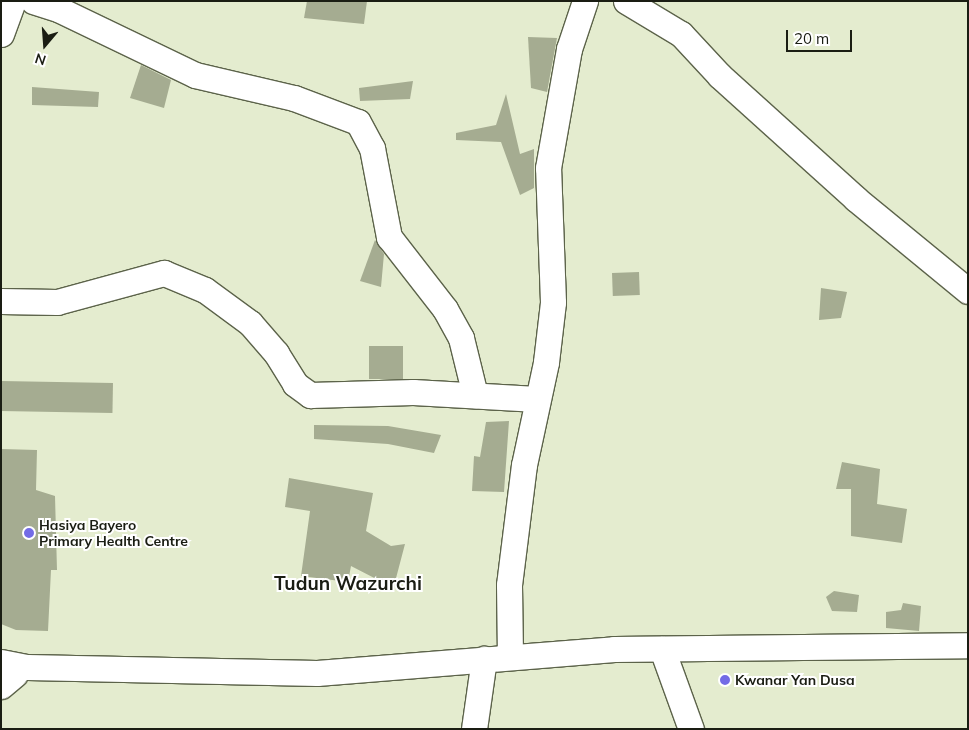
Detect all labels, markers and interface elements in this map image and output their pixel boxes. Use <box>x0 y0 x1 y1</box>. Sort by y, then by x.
north arrow <box>20 20 70 70</box>
scale bar <box>789 20 855 52</box>
text: 20 m <box>794 29 829 48</box>
text: N <box>33 49 48 69</box>
place label: Hasiya Bayero Primary Health Centre <box>39 517 188 550</box>
marker: Hasiya Bayero Primary Health Centre <box>23 527 35 539</box>
district label: Tudun Wazurchi <box>274 573 422 595</box>
place label: Kwanar Yan Dusa <box>735 672 855 688</box>
marker: Kwanar Yan Dusa <box>719 674 731 686</box>

